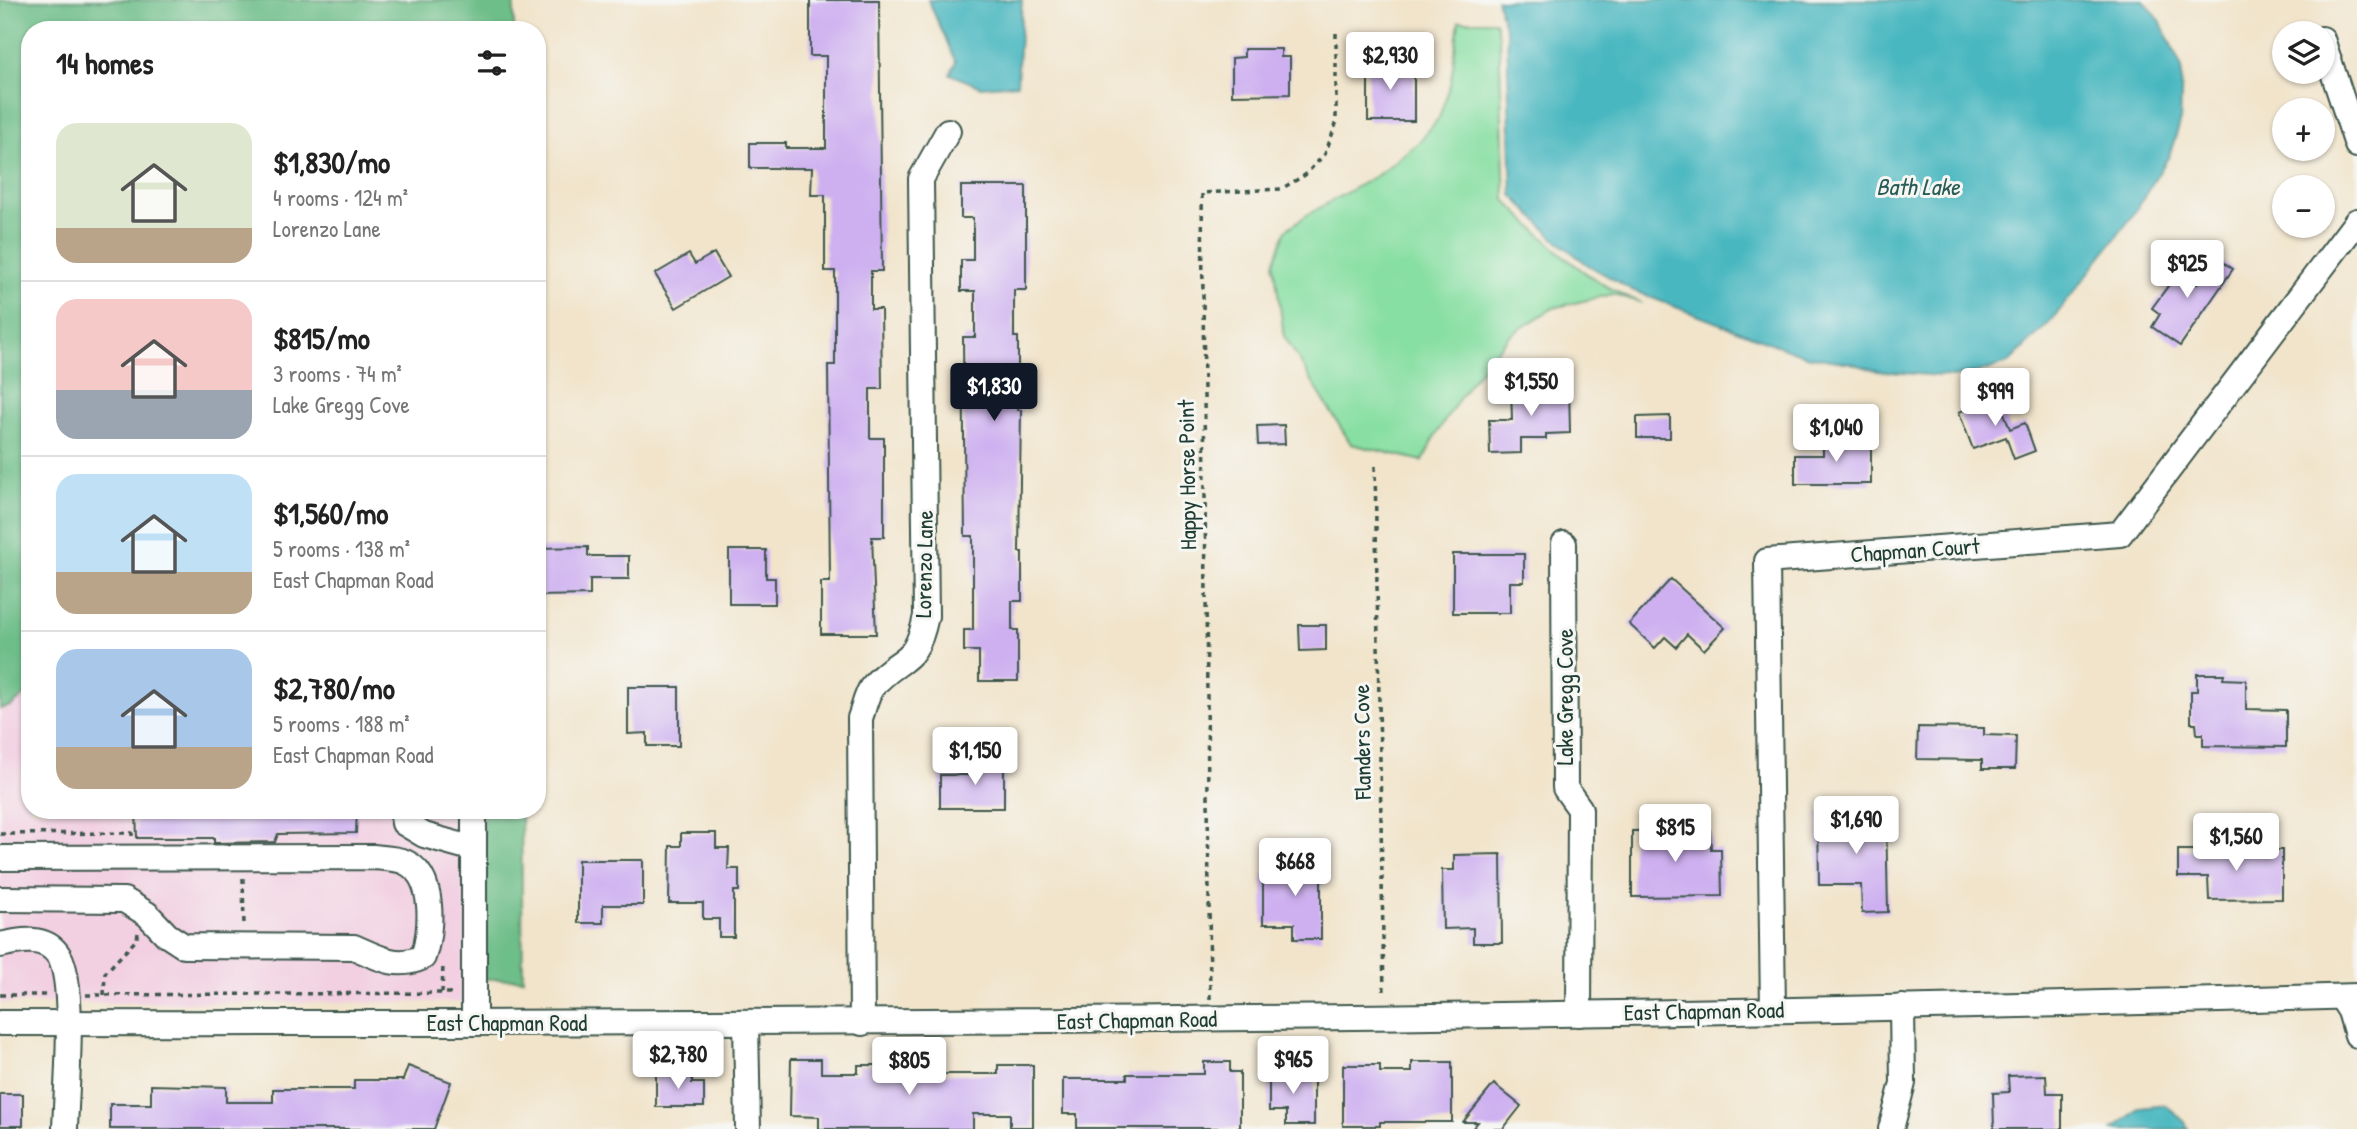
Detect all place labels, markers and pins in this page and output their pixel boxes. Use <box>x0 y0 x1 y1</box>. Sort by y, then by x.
pin: $2,930 <box>1333 32 1447 92</box>
pin: $925 <box>2146 240 2228 300</box>
pin: $1,550 <box>1474 358 1588 418</box>
pin: $1,830 <box>937 364 1051 423</box>
pin: $999 <box>1954 368 2036 428</box>
pin: $1,040 <box>1779 405 1893 464</box>
pin: $1,150 <box>918 728 1032 787</box>
pin: $1,690 <box>1799 796 1913 856</box>
pin: $815 <box>1634 804 1716 864</box>
pin: $1,560 <box>2179 814 2293 873</box>
pin: $668 <box>1254 838 1336 898</box>
pin: $2,780 <box>621 1032 735 1091</box>
pin: $965 <box>1252 1036 1334 1096</box>
pin: $805 <box>868 1038 950 1097</box>

